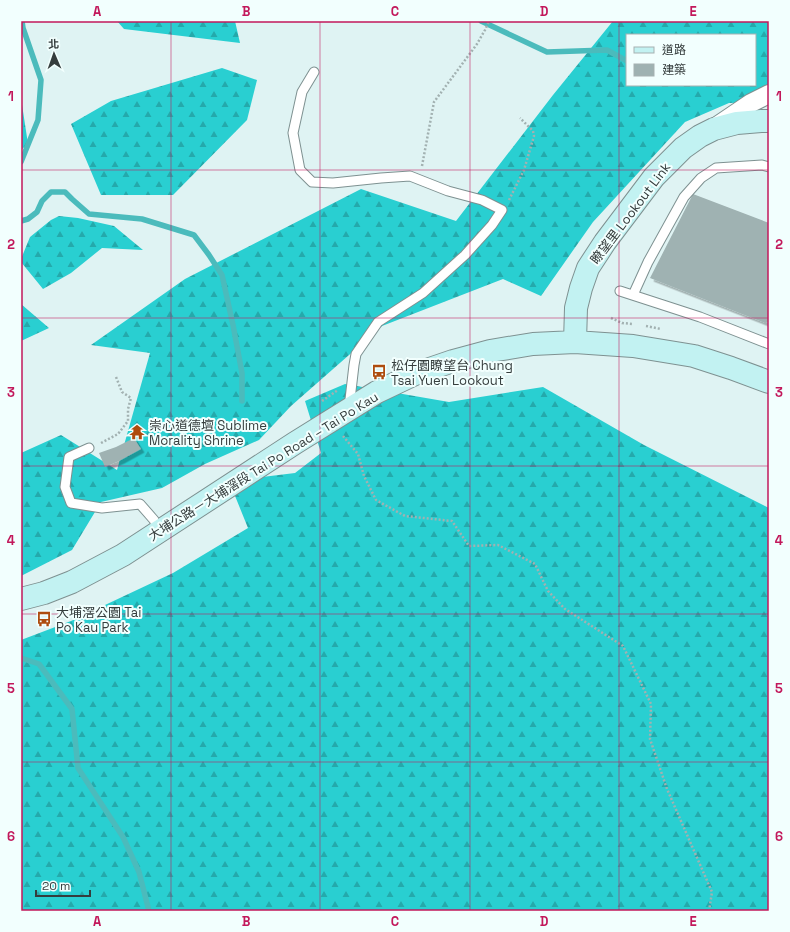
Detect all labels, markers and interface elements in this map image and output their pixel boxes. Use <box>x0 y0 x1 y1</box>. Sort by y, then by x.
text: A <box>93 3 102 20</box>
text: B <box>242 3 251 20</box>
text: C <box>391 3 399 20</box>
text: D <box>540 3 549 20</box>
text: E <box>689 3 697 20</box>
north arrow <box>34 34 74 74</box>
legend <box>626 34 756 86</box>
text: 北 <box>48 37 59 51</box>
text: 道路 <box>662 42 686 58</box>
text: 建築 <box>662 62 686 78</box>
text: 1 <box>8 88 14 105</box>
text: 1 <box>776 88 782 105</box>
street label: 瞭望里 Lookout Link <box>587 159 674 267</box>
text: 2 <box>7 236 15 253</box>
text: 2 <box>775 236 783 253</box>
place label: 松仔園瞭望台 Chung Tsai Yuen Lookout <box>391 357 513 389</box>
bus stop icon: 松仔園瞭望台 Chung Tsai Yuen Lookout <box>370 363 388 381</box>
text: 3 <box>7 384 15 401</box>
text: 3 <box>775 384 783 401</box>
street label: 大埔公路－大埔滘段 Tai Po Road – Tai Po Kau <box>145 388 381 545</box>
place label: 崇心道德壇 Sublime Morality Shrine <box>149 417 267 449</box>
temple icon: 崇心道德壇 Sublime Morality Shrine <box>128 423 146 441</box>
text: 4 <box>7 532 15 549</box>
text: 4 <box>775 532 783 549</box>
place label: 大埔滘公園 Tai Po Kau Park <box>56 604 142 636</box>
bus stop icon: 大埔滘公園 Tai Po Kau Park <box>35 610 53 628</box>
text: 5 <box>7 680 15 697</box>
text: 5 <box>775 680 783 697</box>
text: 6 <box>7 828 15 845</box>
text: 6 <box>775 828 783 845</box>
scale bar <box>36 872 90 898</box>
text: 20 m <box>42 878 70 894</box>
text: A <box>93 913 102 930</box>
text: B <box>242 913 251 930</box>
text: C <box>391 913 399 930</box>
text: D <box>540 913 549 930</box>
text: E <box>689 913 697 930</box>

